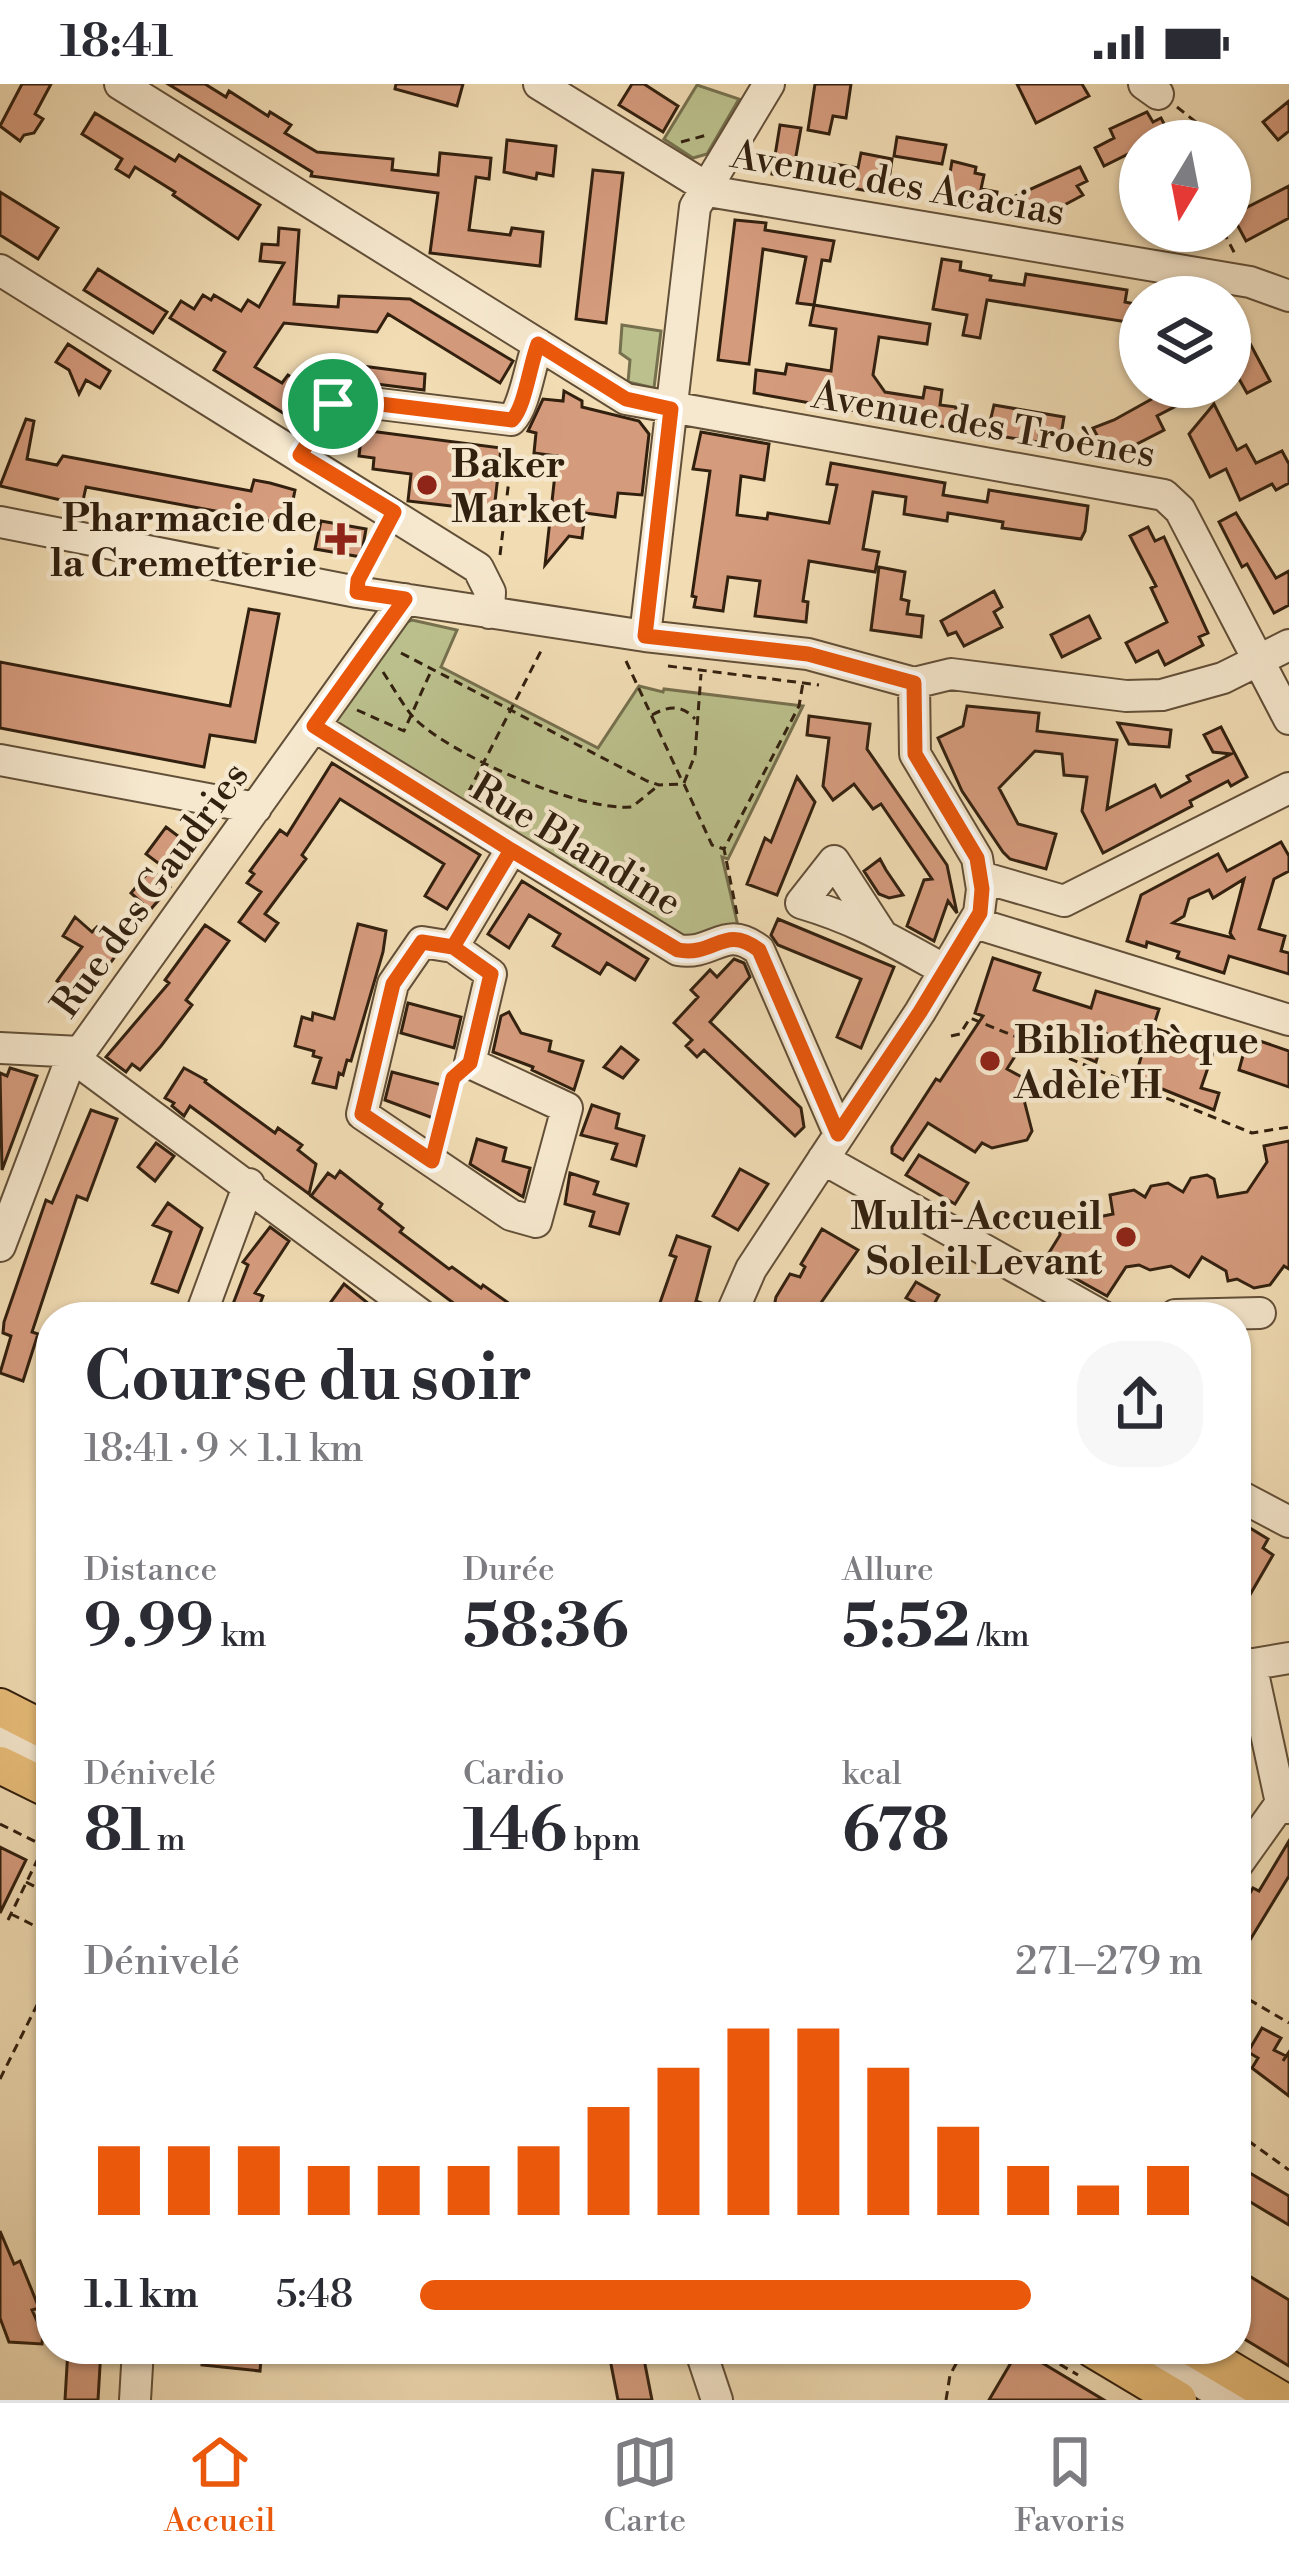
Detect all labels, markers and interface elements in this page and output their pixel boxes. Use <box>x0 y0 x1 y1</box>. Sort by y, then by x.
text: 18:41 <box>60 14 173 71</box>
north arrow <box>1119 120 1251 252</box>
map controls <box>1119 120 1251 408</box>
street label: Avenue des Acacias <box>726 131 1068 238</box>
button: layers <box>1119 276 1251 408</box>
pin <box>282 353 384 455</box>
icon: arrive <box>300 371 366 437</box>
street label: Avenue des Troènes <box>807 371 1159 480</box>
place label: Baker Market <box>451 441 587 535</box>
marker: Baker Market <box>414 472 440 498</box>
place label: Pharmacie de la Cremetterie <box>50 495 317 589</box>
marker: Pharmacie de la Cremetterie <box>328 526 354 552</box>
street label: Rue des Gaudries <box>42 753 260 1028</box>
street label: Rue Blandine <box>462 764 690 928</box>
place label: Bibliothèque Adèle'H <box>1013 1017 1259 1111</box>
marker: Bibliothèque Adèle'H <box>977 1048 1003 1074</box>
place label: Multi-Accueil Soleil Levant <box>850 1193 1103 1287</box>
marker: Multi-Accueil Soleil Levant <box>1113 1224 1139 1250</box>
text: Course du soir <box>84 1338 532 1421</box>
button: share <box>1077 1341 1203 1467</box>
text: 18:41 · 9 × 1.1 km <box>84 1425 364 1474</box>
text: Distance <box>84 1550 217 1591</box>
text: Durée <box>463 1550 555 1591</box>
text: Allure <box>842 1550 934 1591</box>
text: 9.99 <box>84 1591 214 1666</box>
text: 58:36 <box>463 1591 629 1666</box>
text: 5:52 <box>842 1591 970 1666</box>
text: km <box>214 1616 267 1657</box>
text: /km <box>970 1616 1030 1657</box>
text: Dénivelé <box>84 1754 216 1795</box>
text: Cardio <box>463 1754 565 1795</box>
text: kcal <box>842 1754 902 1795</box>
text: 81 <box>84 1795 150 1870</box>
text: 146 <box>463 1795 567 1870</box>
text: 678 <box>842 1795 950 1870</box>
text: m <box>150 1820 186 1861</box>
text: bpm <box>567 1820 641 1861</box>
text: Dénivelé <box>84 1938 240 1987</box>
text: 271–279 m <box>1015 1938 1203 1987</box>
text: 1.1 km <box>84 2271 199 2320</box>
text: 5:48 <box>276 2271 353 2320</box>
tab: Accueil <box>164 2429 275 2542</box>
tab: Carte <box>604 2429 686 2542</box>
tab: Favoris <box>1014 2429 1125 2542</box>

